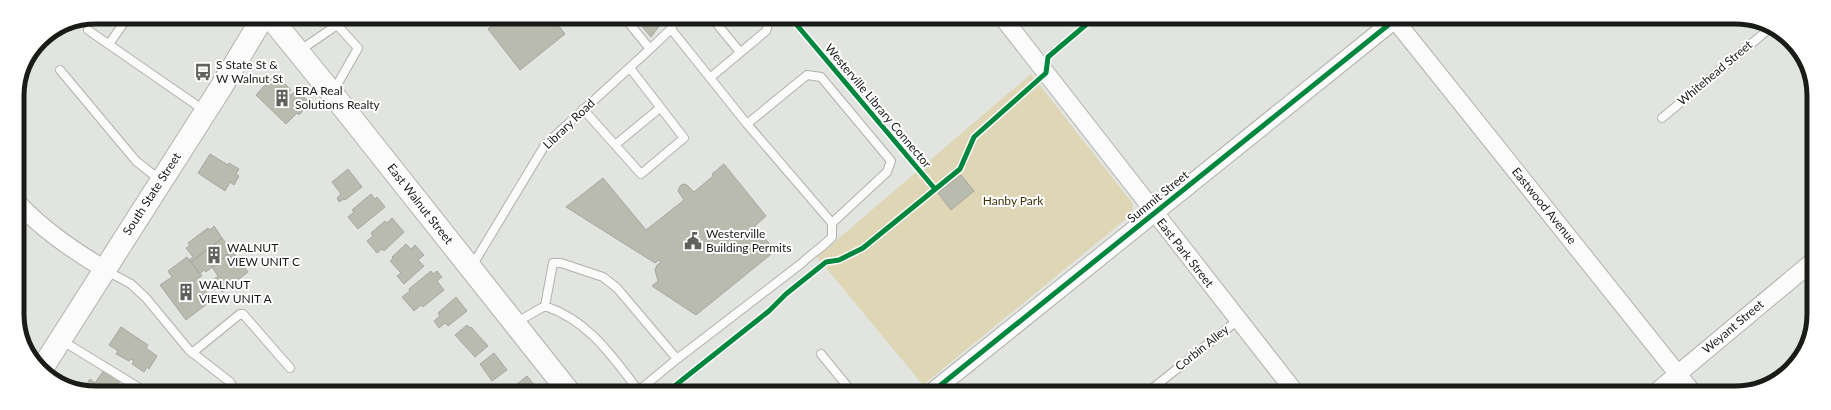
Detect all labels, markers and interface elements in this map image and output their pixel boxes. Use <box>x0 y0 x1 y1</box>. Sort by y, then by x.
street label: Whitehead Street <box>1674 37 1756 108</box>
street label: Westerville Library Connector <box>822 41 935 171</box>
place label: S State St & W Walnut St <box>216 57 284 86</box>
bus stop icon: S State St & W Walnut St <box>193 62 213 82</box>
place label: ERA Real Solutions Realty <box>295 83 381 112</box>
building icon: ERA Real Solutions Realty <box>272 88 292 108</box>
street label: Library Road <box>540 95 598 152</box>
street label: South State Street <box>119 149 184 238</box>
street label: East Walnut Street <box>384 160 457 248</box>
street label: Eastwood Avenue <box>1509 164 1580 247</box>
street label: Summit Street <box>1124 167 1192 226</box>
park label: Hanby Park <box>983 193 1044 208</box>
street label: East Park Street <box>1154 215 1217 291</box>
place label: Westerville Building Permits <box>706 226 791 255</box>
public building icon: Westerville Building Permits <box>683 231 703 251</box>
place label: WALNUT VIEW UNIT C <box>227 240 300 269</box>
building icon: WALNUT VIEW UNIT C <box>204 245 224 265</box>
place label: WALNUT VIEW UNIT A <box>199 277 272 306</box>
building icon: WALNUT VIEW UNIT A <box>176 282 196 302</box>
street label: Weyant Street <box>1699 296 1767 357</box>
street label: Corbin Alley <box>1172 321 1232 374</box>

